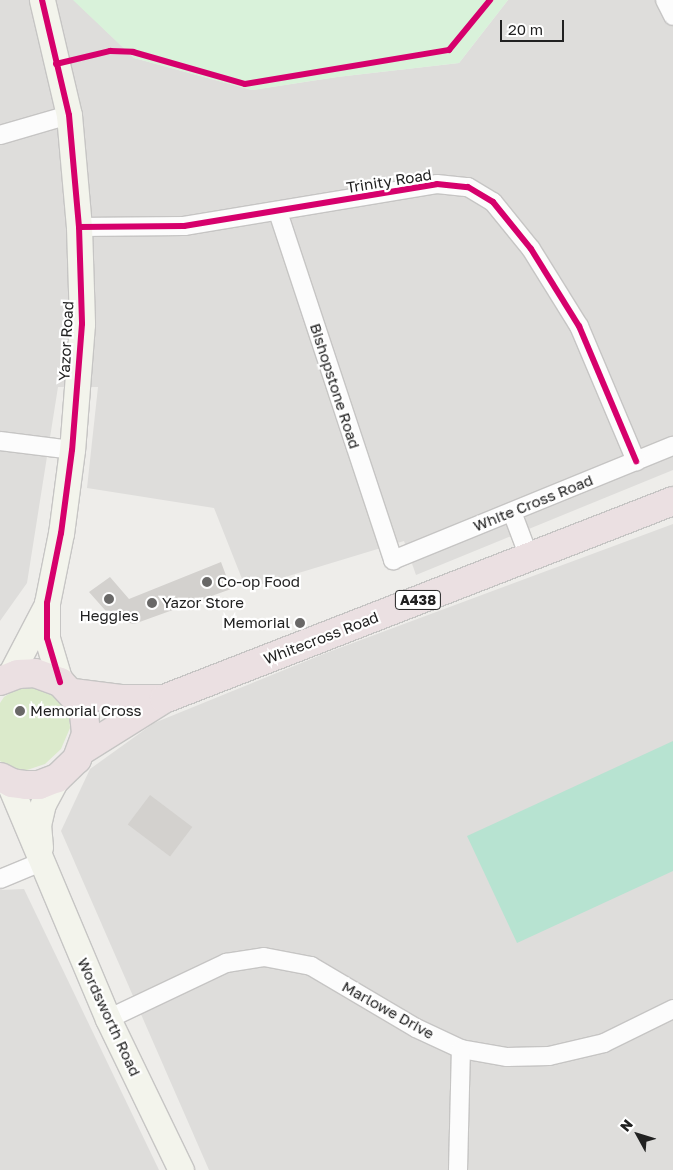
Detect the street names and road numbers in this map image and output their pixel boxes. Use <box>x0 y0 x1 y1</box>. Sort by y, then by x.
street label: Trinity Road <box>345 165 433 197</box>
street label: Yazor Road <box>55 301 77 381</box>
street label: Bishopstone Road <box>306 321 364 451</box>
street label: White Cross Road <box>471 471 595 535</box>
road number: A438 <box>394 588 442 612</box>
street label: Whitecross Road <box>261 608 381 668</box>
street label: Wordsworth Road <box>74 955 144 1079</box>
street label: Marlowe Drive <box>339 977 437 1043</box>

